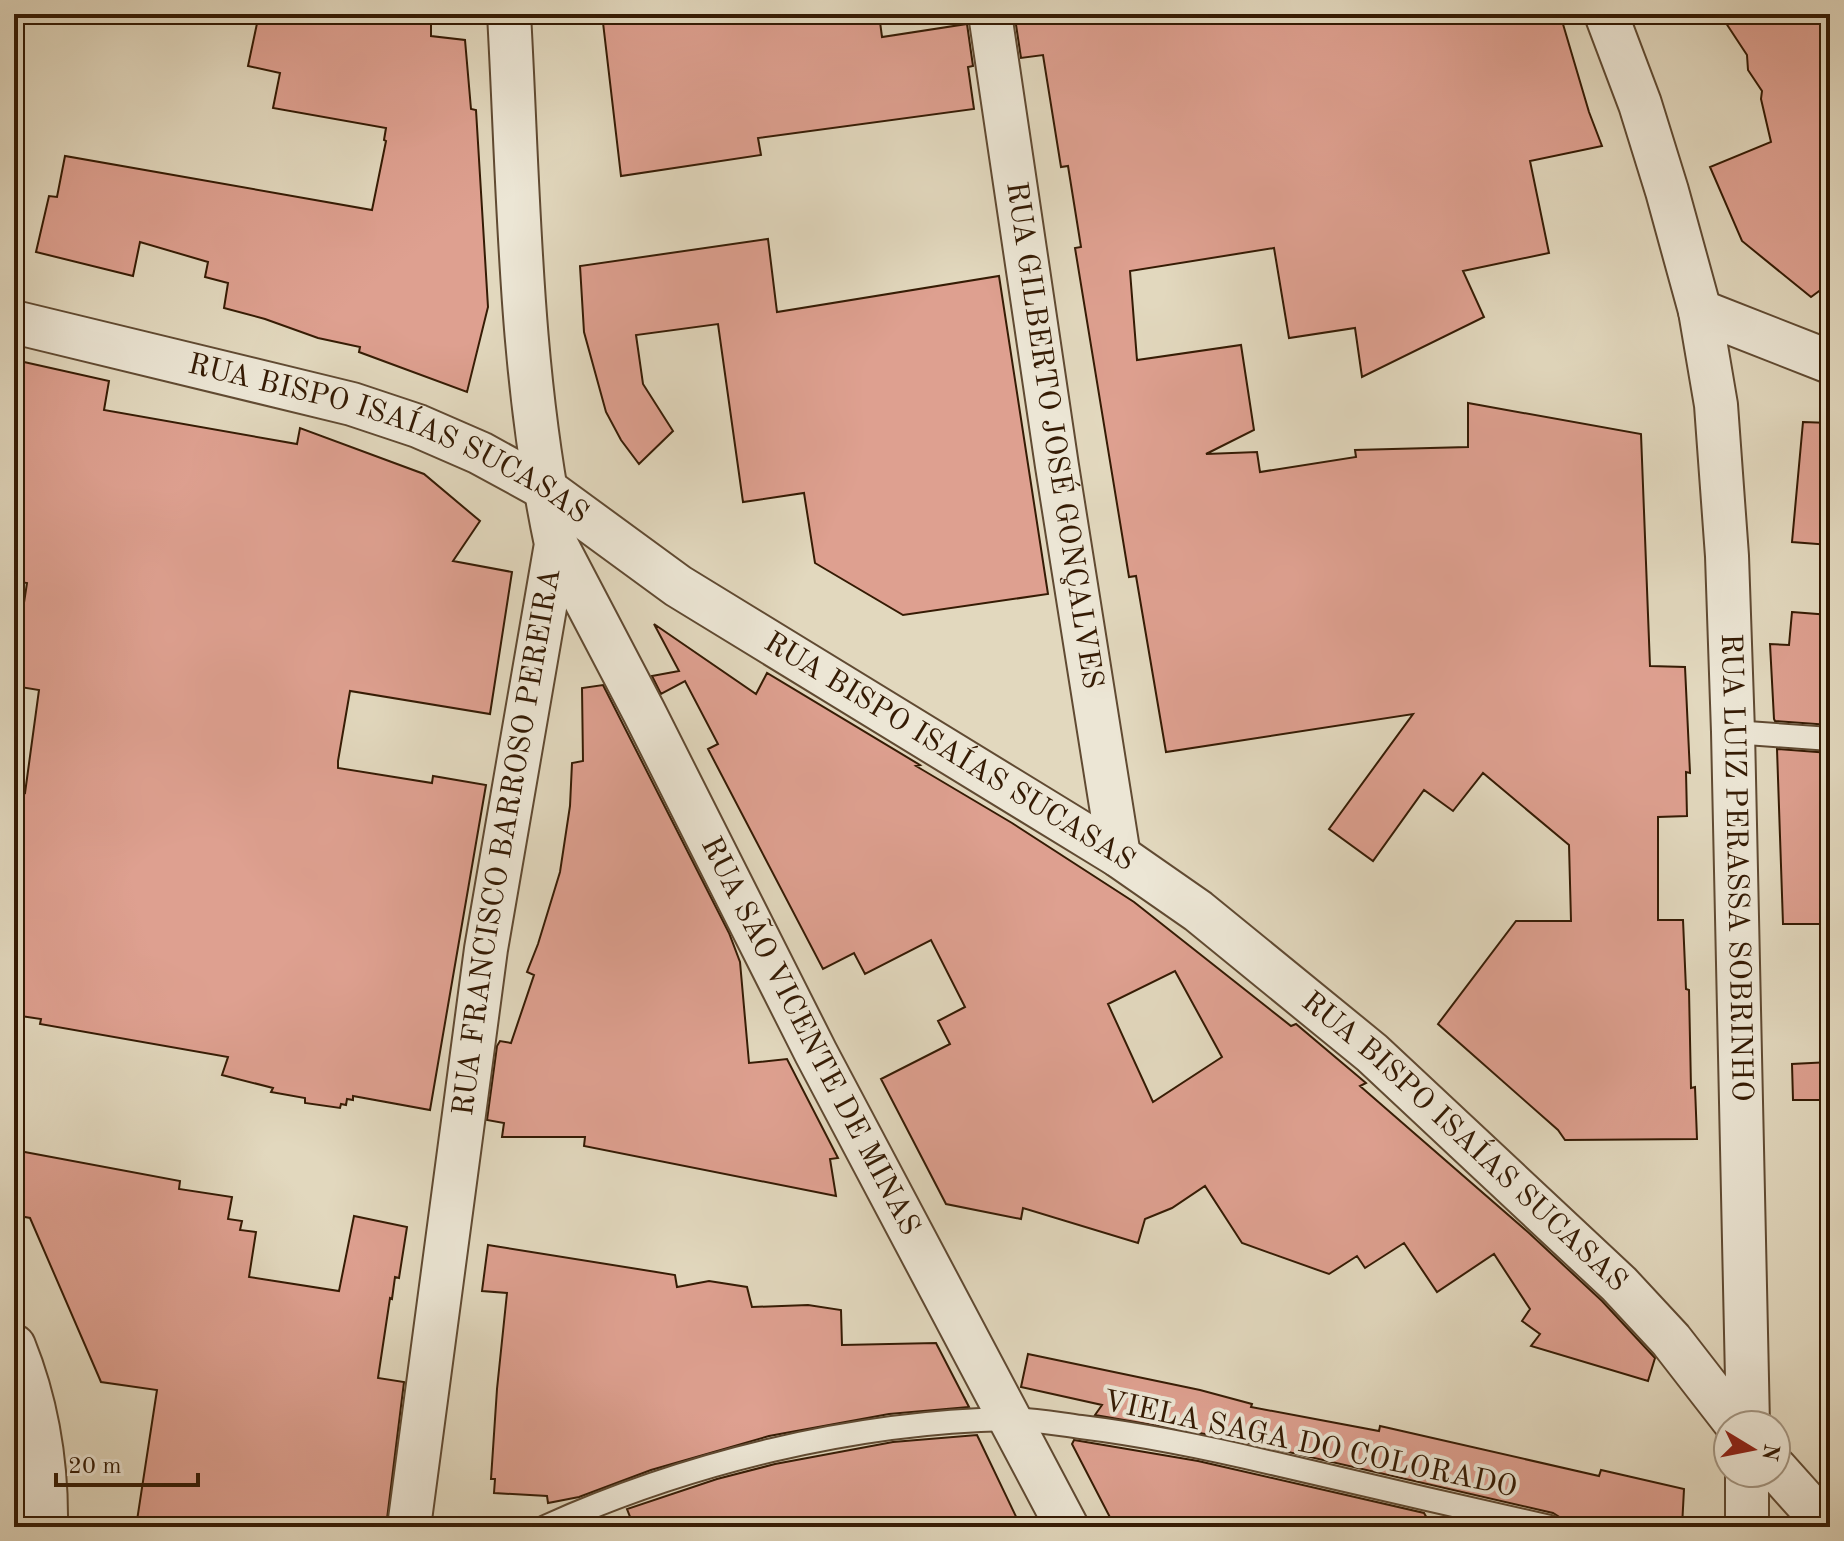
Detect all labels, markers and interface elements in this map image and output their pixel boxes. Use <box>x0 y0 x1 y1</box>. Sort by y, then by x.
street label: RUA GILBERTO JOSÉ GONÇALVES <box>1000 180 1107 691</box>
street label: RUA BISPO ISAÍAS SUCASAS <box>185 350 594 530</box>
street label: RUA FRANCISCO BARROSO PEREIRA <box>449 566 567 1118</box>
street label: RUA BISPO ISAÍAS SUCASAS <box>758 627 1140 877</box>
street label: RUA LUIZ PERASSA SOBRINHO <box>1715 633 1756 1102</box>
street label: RUA SÃO VICENTE DE MINAS <box>695 832 925 1241</box>
street label: RUA BISPO ISAÍAS SUCASAS <box>1296 987 1632 1298</box>
street label: VIELA SAGA DO COLORADO <box>1100 1386 1520 1504</box>
north arrow <box>1712 1409 1792 1489</box>
scale bar <box>56 1437 198 1487</box>
text: N <box>1757 1442 1782 1462</box>
text: 20 m <box>68 1455 122 1479</box>

